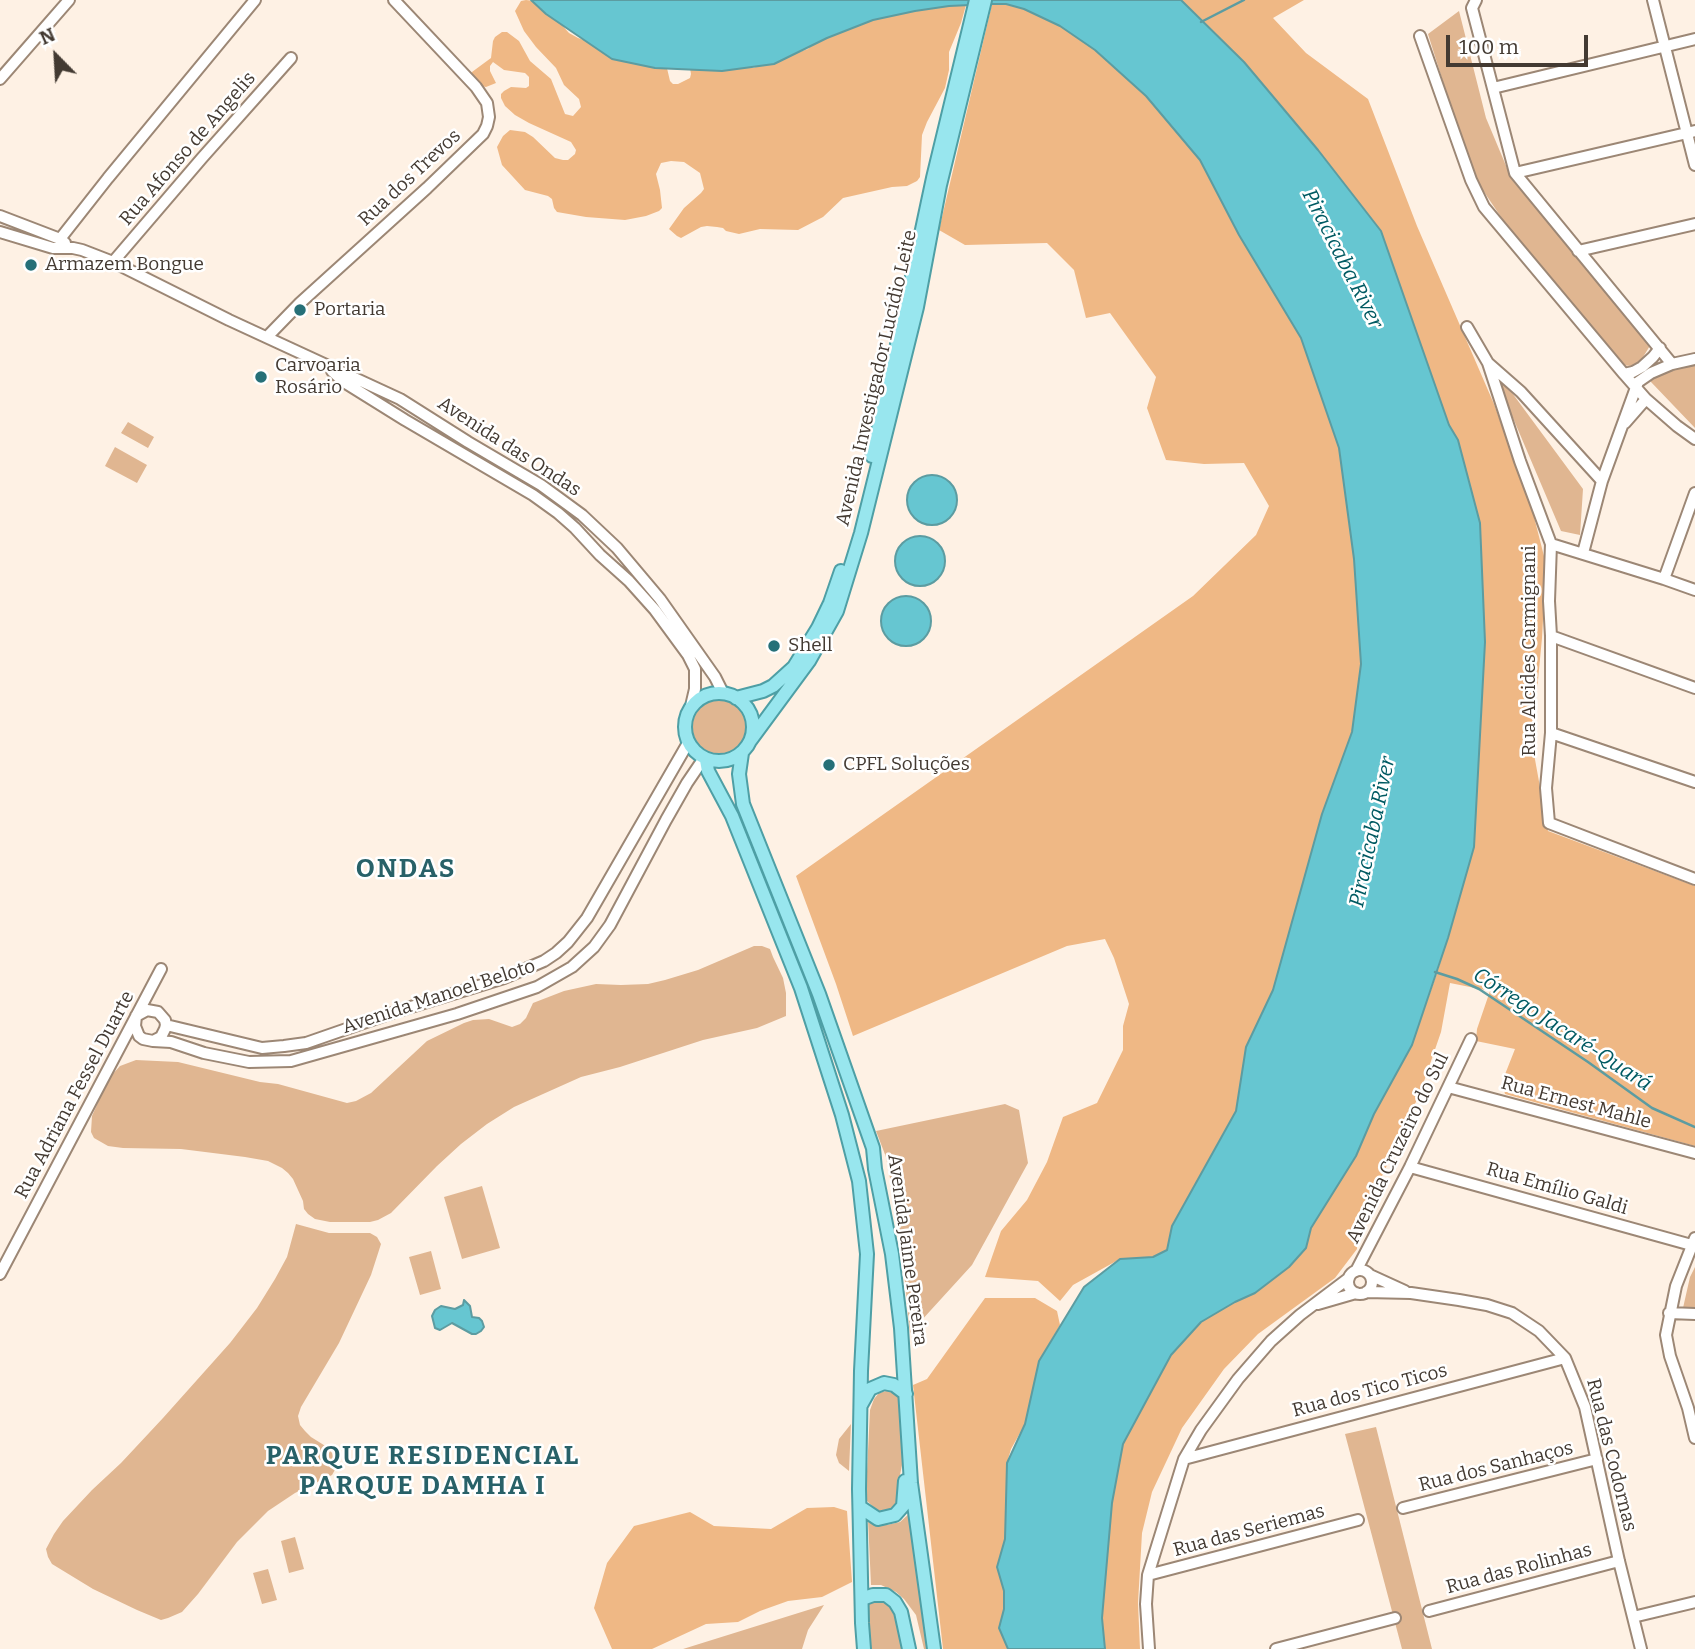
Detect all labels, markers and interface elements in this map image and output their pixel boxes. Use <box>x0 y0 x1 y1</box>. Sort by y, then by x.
north arrow <box>21 21 91 91</box>
scale bar <box>1450 21 1592 65</box>
text: N <box>36 23 59 50</box>
text: 100 m <box>1459 34 1519 60</box>
street label: Rua Afonso de Angelis <box>115 68 261 230</box>
street label: Rua dos Trevos <box>354 125 466 231</box>
water label: Piracicaba River <box>1296 185 1388 333</box>
street label: Avenida Investigador Lucídio Leite <box>832 228 922 528</box>
place label: Armazem Bongue <box>45 254 204 276</box>
marker: Armazem Bongue <box>23 257 39 273</box>
place label: Portaria <box>314 299 385 321</box>
marker: Portaria <box>292 302 308 318</box>
place label: Carvoaria Rosário <box>275 355 361 399</box>
marker: Carvoaria Rosário <box>253 369 269 385</box>
street label: Avenida das Ondas <box>433 392 585 502</box>
street label: Rua Alcides Carmignani <box>1519 545 1541 757</box>
place label: Shell <box>788 635 833 657</box>
marker: Shell <box>766 638 782 654</box>
place label: CPFL Soluções <box>843 754 970 776</box>
water label: Piracicaba River <box>1345 755 1401 909</box>
marker: CPFL Soluções <box>821 757 837 773</box>
district label: ONDAS <box>356 854 456 886</box>
street label: Avenida Manoel Beloto <box>340 955 538 1039</box>
water label: Córrego Jacaré-Quará <box>1468 963 1656 1097</box>
street label: Rua Adriana Fessel Duarte <box>11 987 139 1203</box>
street label: Avenida Cruzeiro do Sul <box>1342 1049 1454 1247</box>
street label: Rua Ernest Mahle <box>1498 1072 1654 1134</box>
street label: Avenida Jaime Pereira <box>882 1153 932 1347</box>
street label: Rua Emílio Galdi <box>1484 1158 1630 1220</box>
street label: Rua dos Tico Ticos <box>1290 1359 1450 1423</box>
street label: Rua das Codornas <box>1581 1376 1641 1534</box>
street label: Rua dos Sanhaços <box>1416 1437 1576 1497</box>
district label: PARQUE RESIDENCIAL PARQUE DAMHA I <box>268 1441 578 1502</box>
street label: Rua das Seriemas <box>1171 1500 1327 1562</box>
street label: Rua das Rolinhas <box>1444 1539 1594 1599</box>

